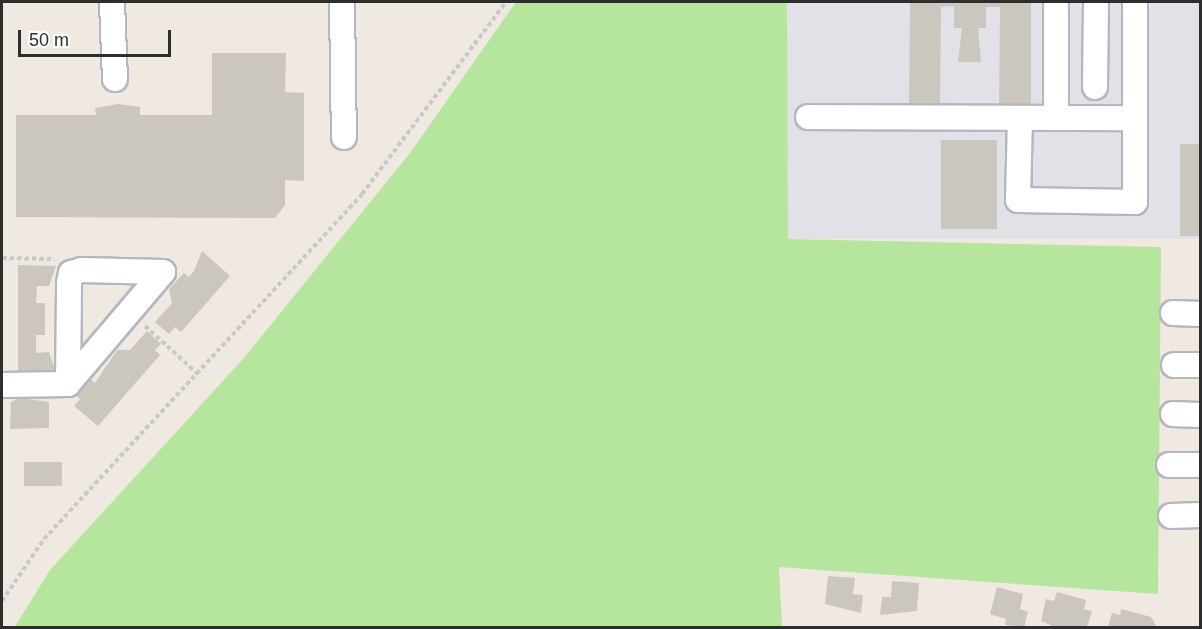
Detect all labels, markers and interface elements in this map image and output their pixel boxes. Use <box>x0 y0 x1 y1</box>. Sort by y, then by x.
scale bar <box>21 18 174 56</box>
text: 50 m <box>29 30 69 50</box>

